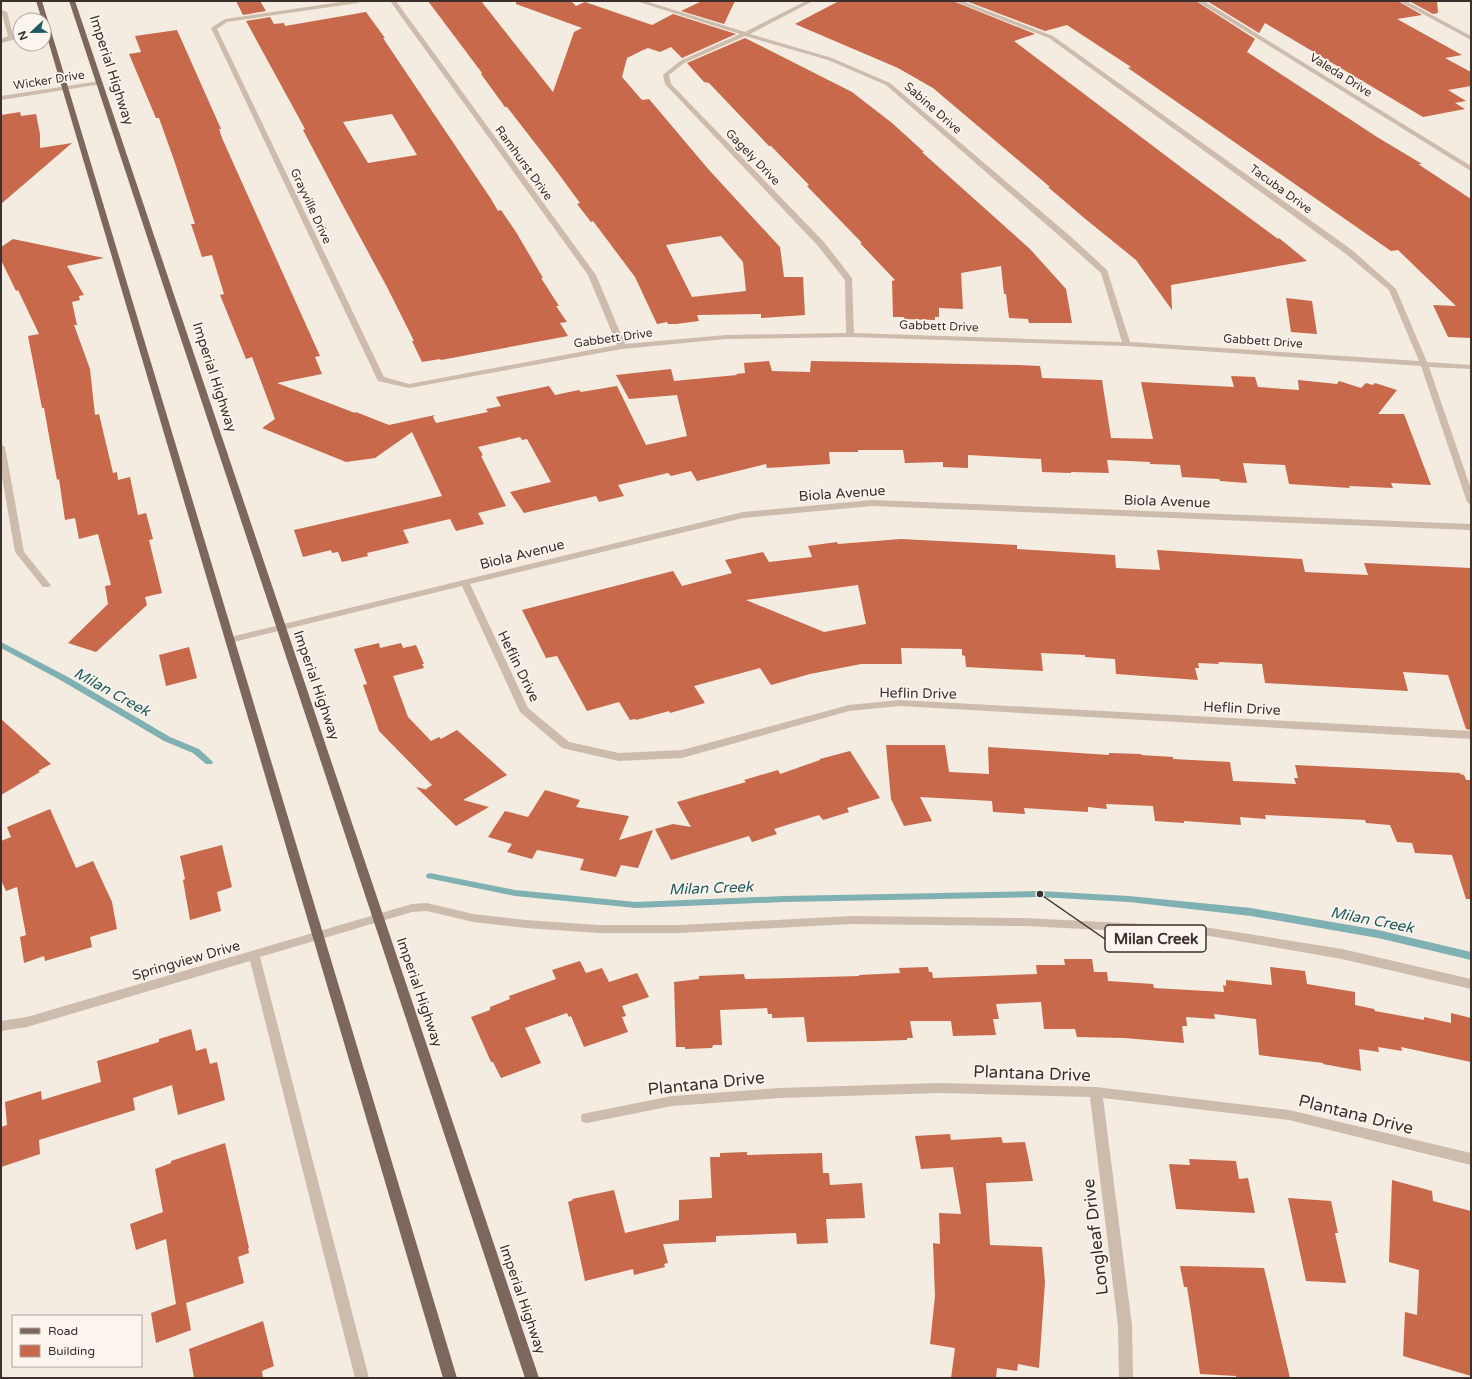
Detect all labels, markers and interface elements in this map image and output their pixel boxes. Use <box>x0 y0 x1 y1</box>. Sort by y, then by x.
north arrow <box>12 12 52 52</box>
street label: Imperial Highway <box>86 13 137 128</box>
text: N <box>16 29 31 42</box>
street label: Valeda Drive <box>1307 50 1375 100</box>
street label: Wicker Drive <box>12 67 86 93</box>
street label: Sabine Drive <box>901 79 965 137</box>
street label: Ramhurst Drive <box>492 123 556 203</box>
street label: Gagely Drive <box>723 126 783 188</box>
street label: Tacuba Drive <box>1247 162 1315 216</box>
street label: Grayville Drive <box>287 166 335 246</box>
street label: Gabbett Drive <box>899 318 979 334</box>
street label: Imperial Highway <box>189 320 240 435</box>
street label: Gabbett Drive <box>573 325 654 350</box>
street label: Gabbett Drive <box>1223 331 1303 351</box>
street label: Biola Avenue <box>798 482 886 505</box>
street label: Biola Avenue <box>1123 491 1211 512</box>
street label: Biola Avenue <box>478 536 566 573</box>
street label: Imperial Highway <box>290 628 343 743</box>
street label: Heflin Drive <box>494 628 543 705</box>
water label: Milan Creek <box>71 664 155 721</box>
street label: Heflin Drive <box>879 684 957 703</box>
street label: Heflin Drive <box>1203 698 1281 719</box>
water label: Milan Creek <box>669 877 755 898</box>
water label: Milan Creek <box>1329 903 1417 937</box>
callout: Milan Creek <box>1105 925 1206 952</box>
text: Milan Creek <box>1114 930 1198 948</box>
street label: Imperial Highway <box>393 935 446 1050</box>
street label: Springview Drive <box>130 937 242 984</box>
street label: Plantana Drive <box>973 1061 1091 1086</box>
street label: Plantana Drive <box>647 1067 766 1100</box>
street label: Plantana Drive <box>1296 1090 1415 1139</box>
street label: Longleaf Drive <box>1078 1178 1113 1296</box>
street label: Imperial Highway <box>496 1242 549 1357</box>
legend <box>12 1315 142 1367</box>
text: Road <box>48 1324 78 1338</box>
text: Building <box>48 1344 95 1358</box>

